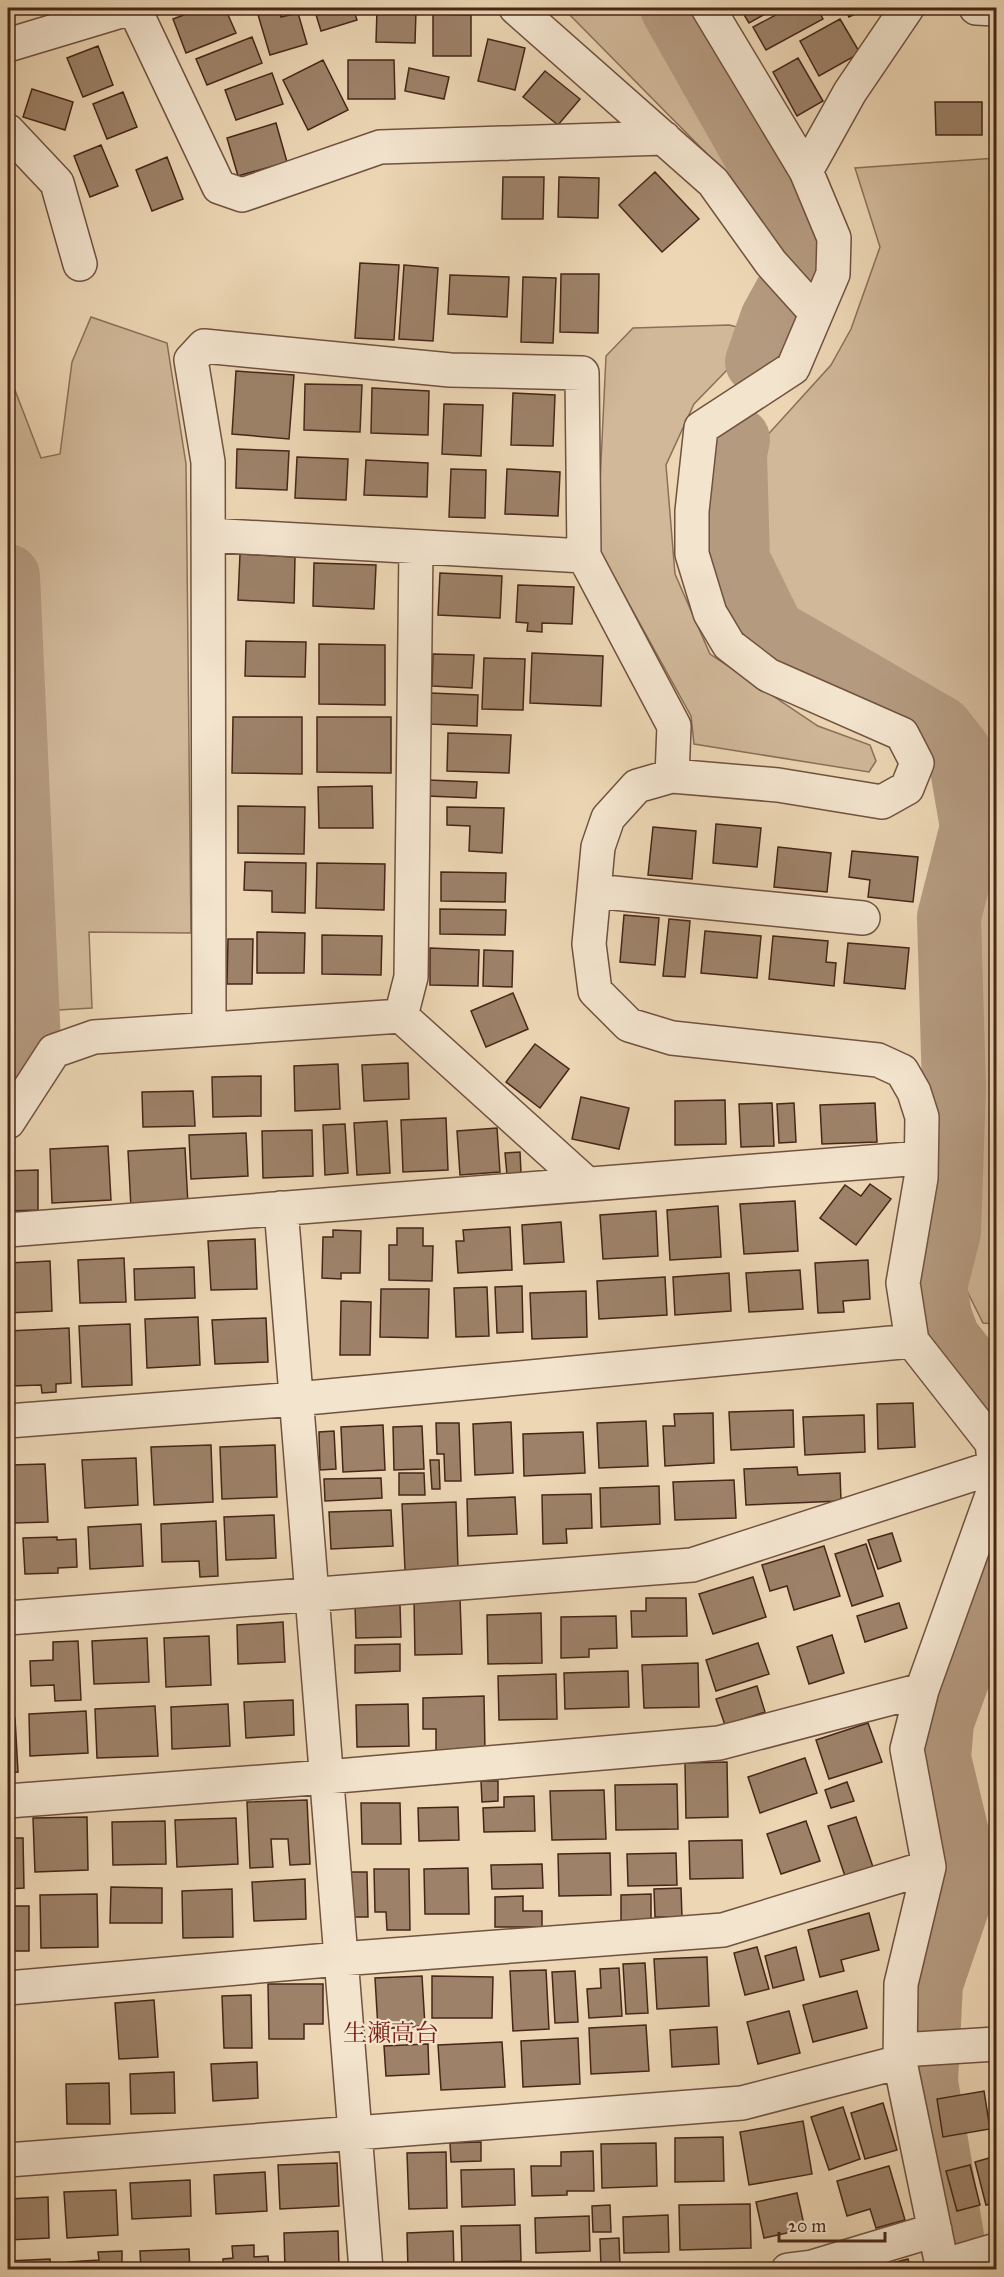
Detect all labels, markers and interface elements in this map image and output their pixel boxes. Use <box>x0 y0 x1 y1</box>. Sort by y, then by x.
district label: 生瀬高台 <box>343 2018 439 2048</box>
scale bar <box>779 2205 886 2243</box>
text: 20 m <box>788 2215 826 2237</box>

